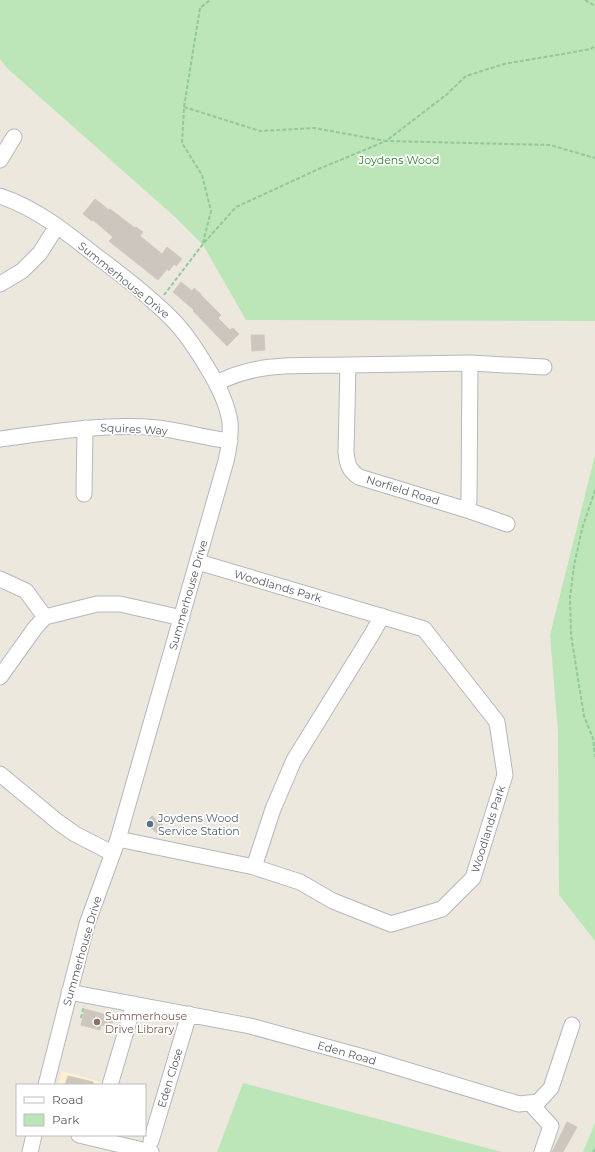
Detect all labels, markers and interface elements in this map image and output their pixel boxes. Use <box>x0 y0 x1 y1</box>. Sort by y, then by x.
park label: Joydens Wood <box>358 153 439 167</box>
street label: Summerhouse Drive <box>75 239 173 322</box>
street label: Squires Way <box>100 420 168 438</box>
street label: Norfield Road <box>365 472 441 508</box>
street label: Summerhouse Drive <box>166 538 211 652</box>
street label: Woodlands Park <box>233 567 324 605</box>
street label: Woodlands Park <box>468 783 508 874</box>
place label: Joydens Wood Service Station <box>157 811 240 838</box>
marker: Joydens Wood Service Station <box>145 819 155 829</box>
street label: Summerhouse Drive <box>60 894 105 1008</box>
place label: Summerhouse Drive Library <box>105 1009 188 1036</box>
marker: Summerhouse Drive Library <box>92 1017 102 1027</box>
street label: Eden Road <box>316 1038 378 1068</box>
street label: Eden Close <box>154 1046 186 1109</box>
legend <box>16 1084 146 1136</box>
text: Road <box>52 1092 83 1107</box>
text: Park <box>52 1112 80 1127</box>

